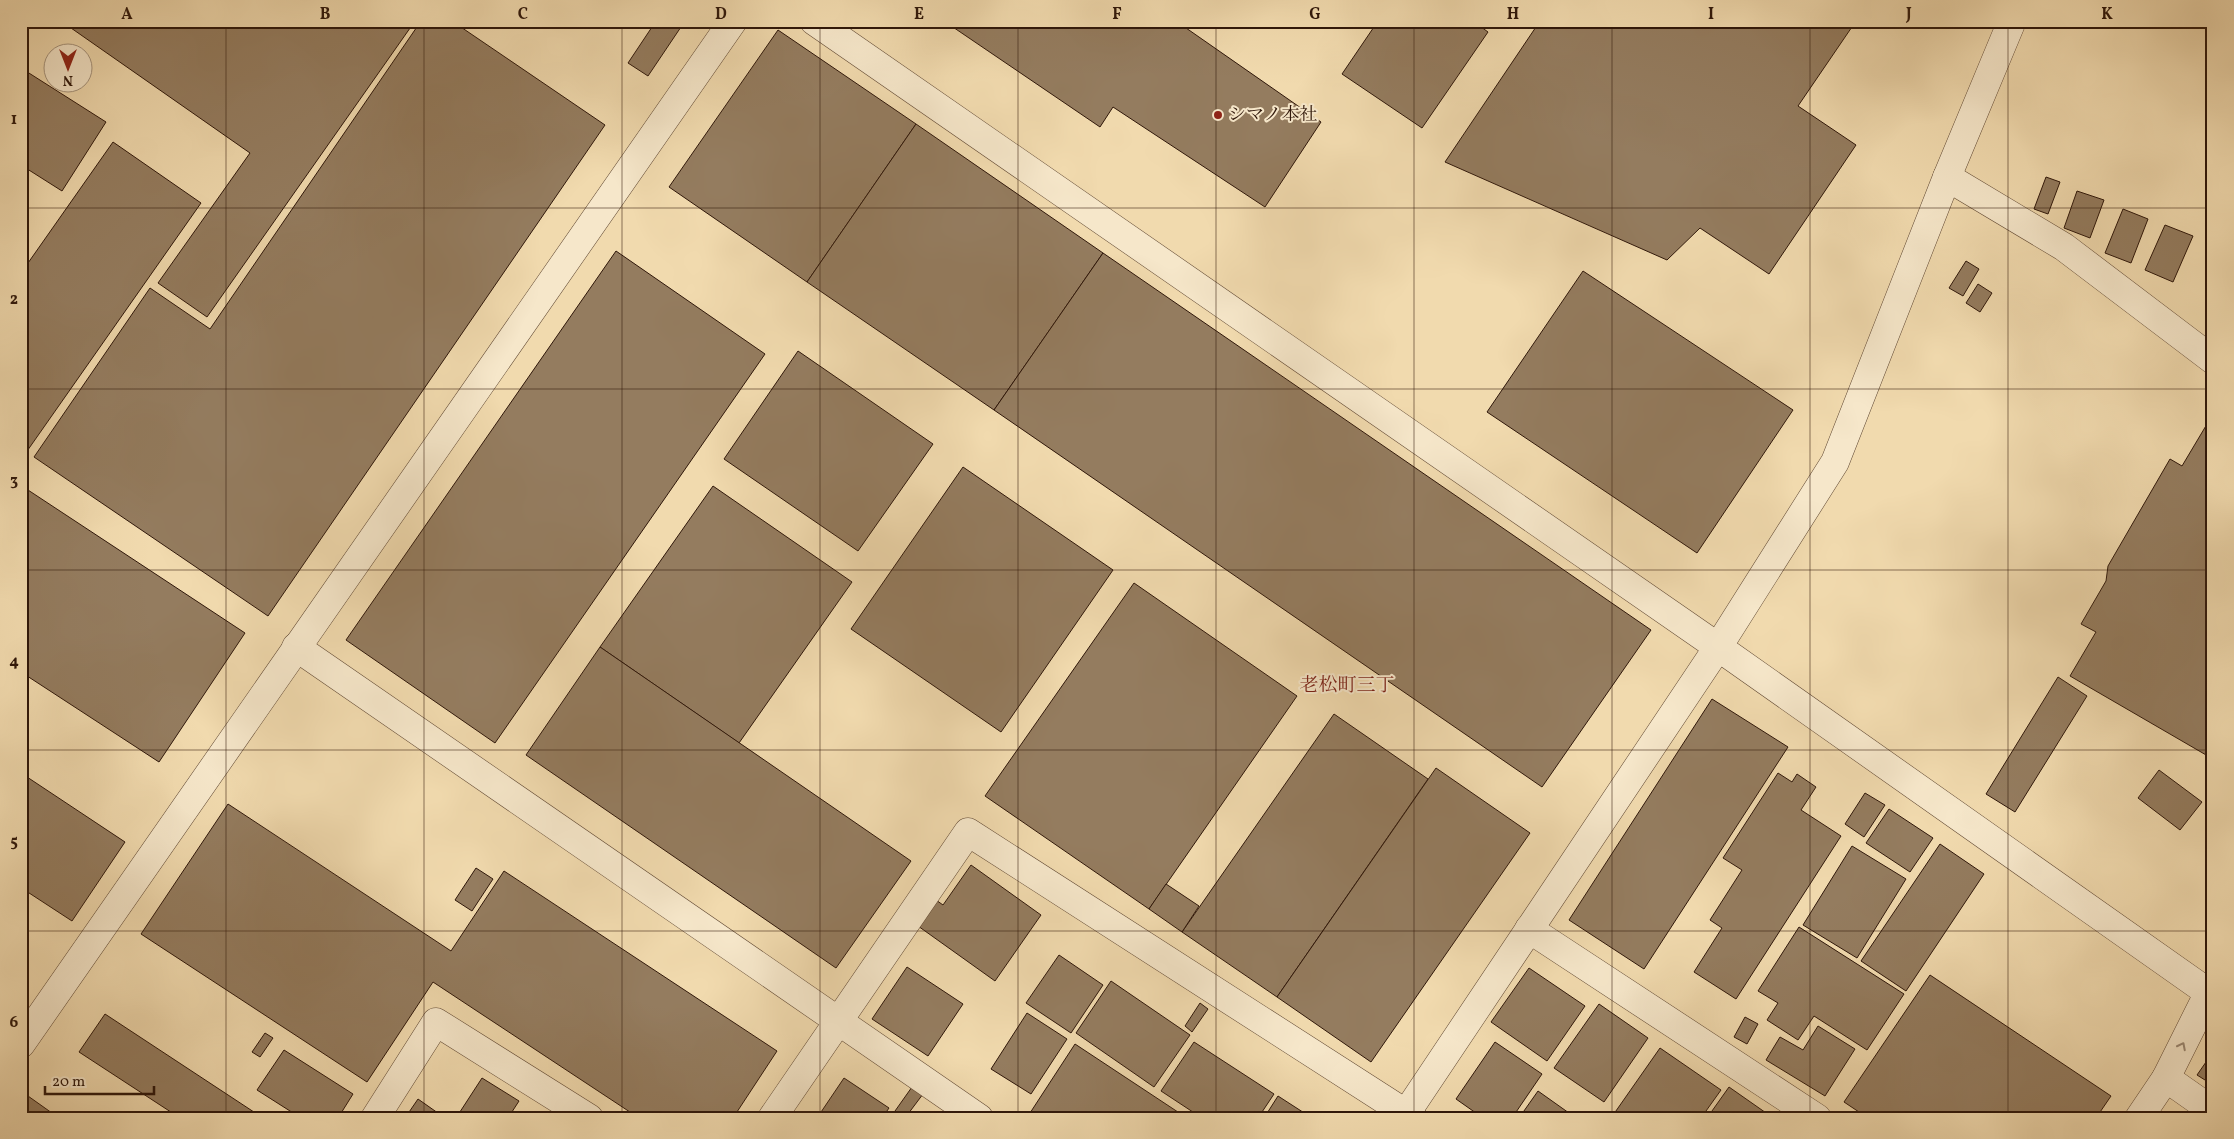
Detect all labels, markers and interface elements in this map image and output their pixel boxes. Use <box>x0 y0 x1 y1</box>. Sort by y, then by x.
text: A <box>121 4 133 26</box>
text: B <box>320 4 331 26</box>
text: C <box>518 4 528 26</box>
text: D <box>715 4 727 26</box>
text: E <box>914 4 924 26</box>
text: F <box>1112 4 1122 26</box>
text: G <box>1309 4 1321 26</box>
text: H <box>1507 4 1519 26</box>
text: I <box>1708 4 1714 26</box>
text: J <box>1905 4 1912 26</box>
text: K <box>2101 4 2113 26</box>
north arrow <box>42 42 92 92</box>
text: N <box>63 70 73 89</box>
place label: シマノ本社 <box>1228 103 1317 128</box>
text: 1 <box>11 109 17 131</box>
marker: シマノ本社 <box>1212 109 1224 121</box>
text: 2 <box>10 289 18 311</box>
text: 3 <box>10 470 18 492</box>
text: 4 <box>9 651 19 673</box>
district label: 老松町三丁 <box>1299 673 1395 699</box>
text: 5 <box>10 831 18 853</box>
text: 6 <box>10 1012 19 1034</box>
one-way arrow <box>2176 1042 2186 1051</box>
scale bar <box>45 1064 154 1096</box>
text: 20 m <box>52 1072 85 1093</box>

